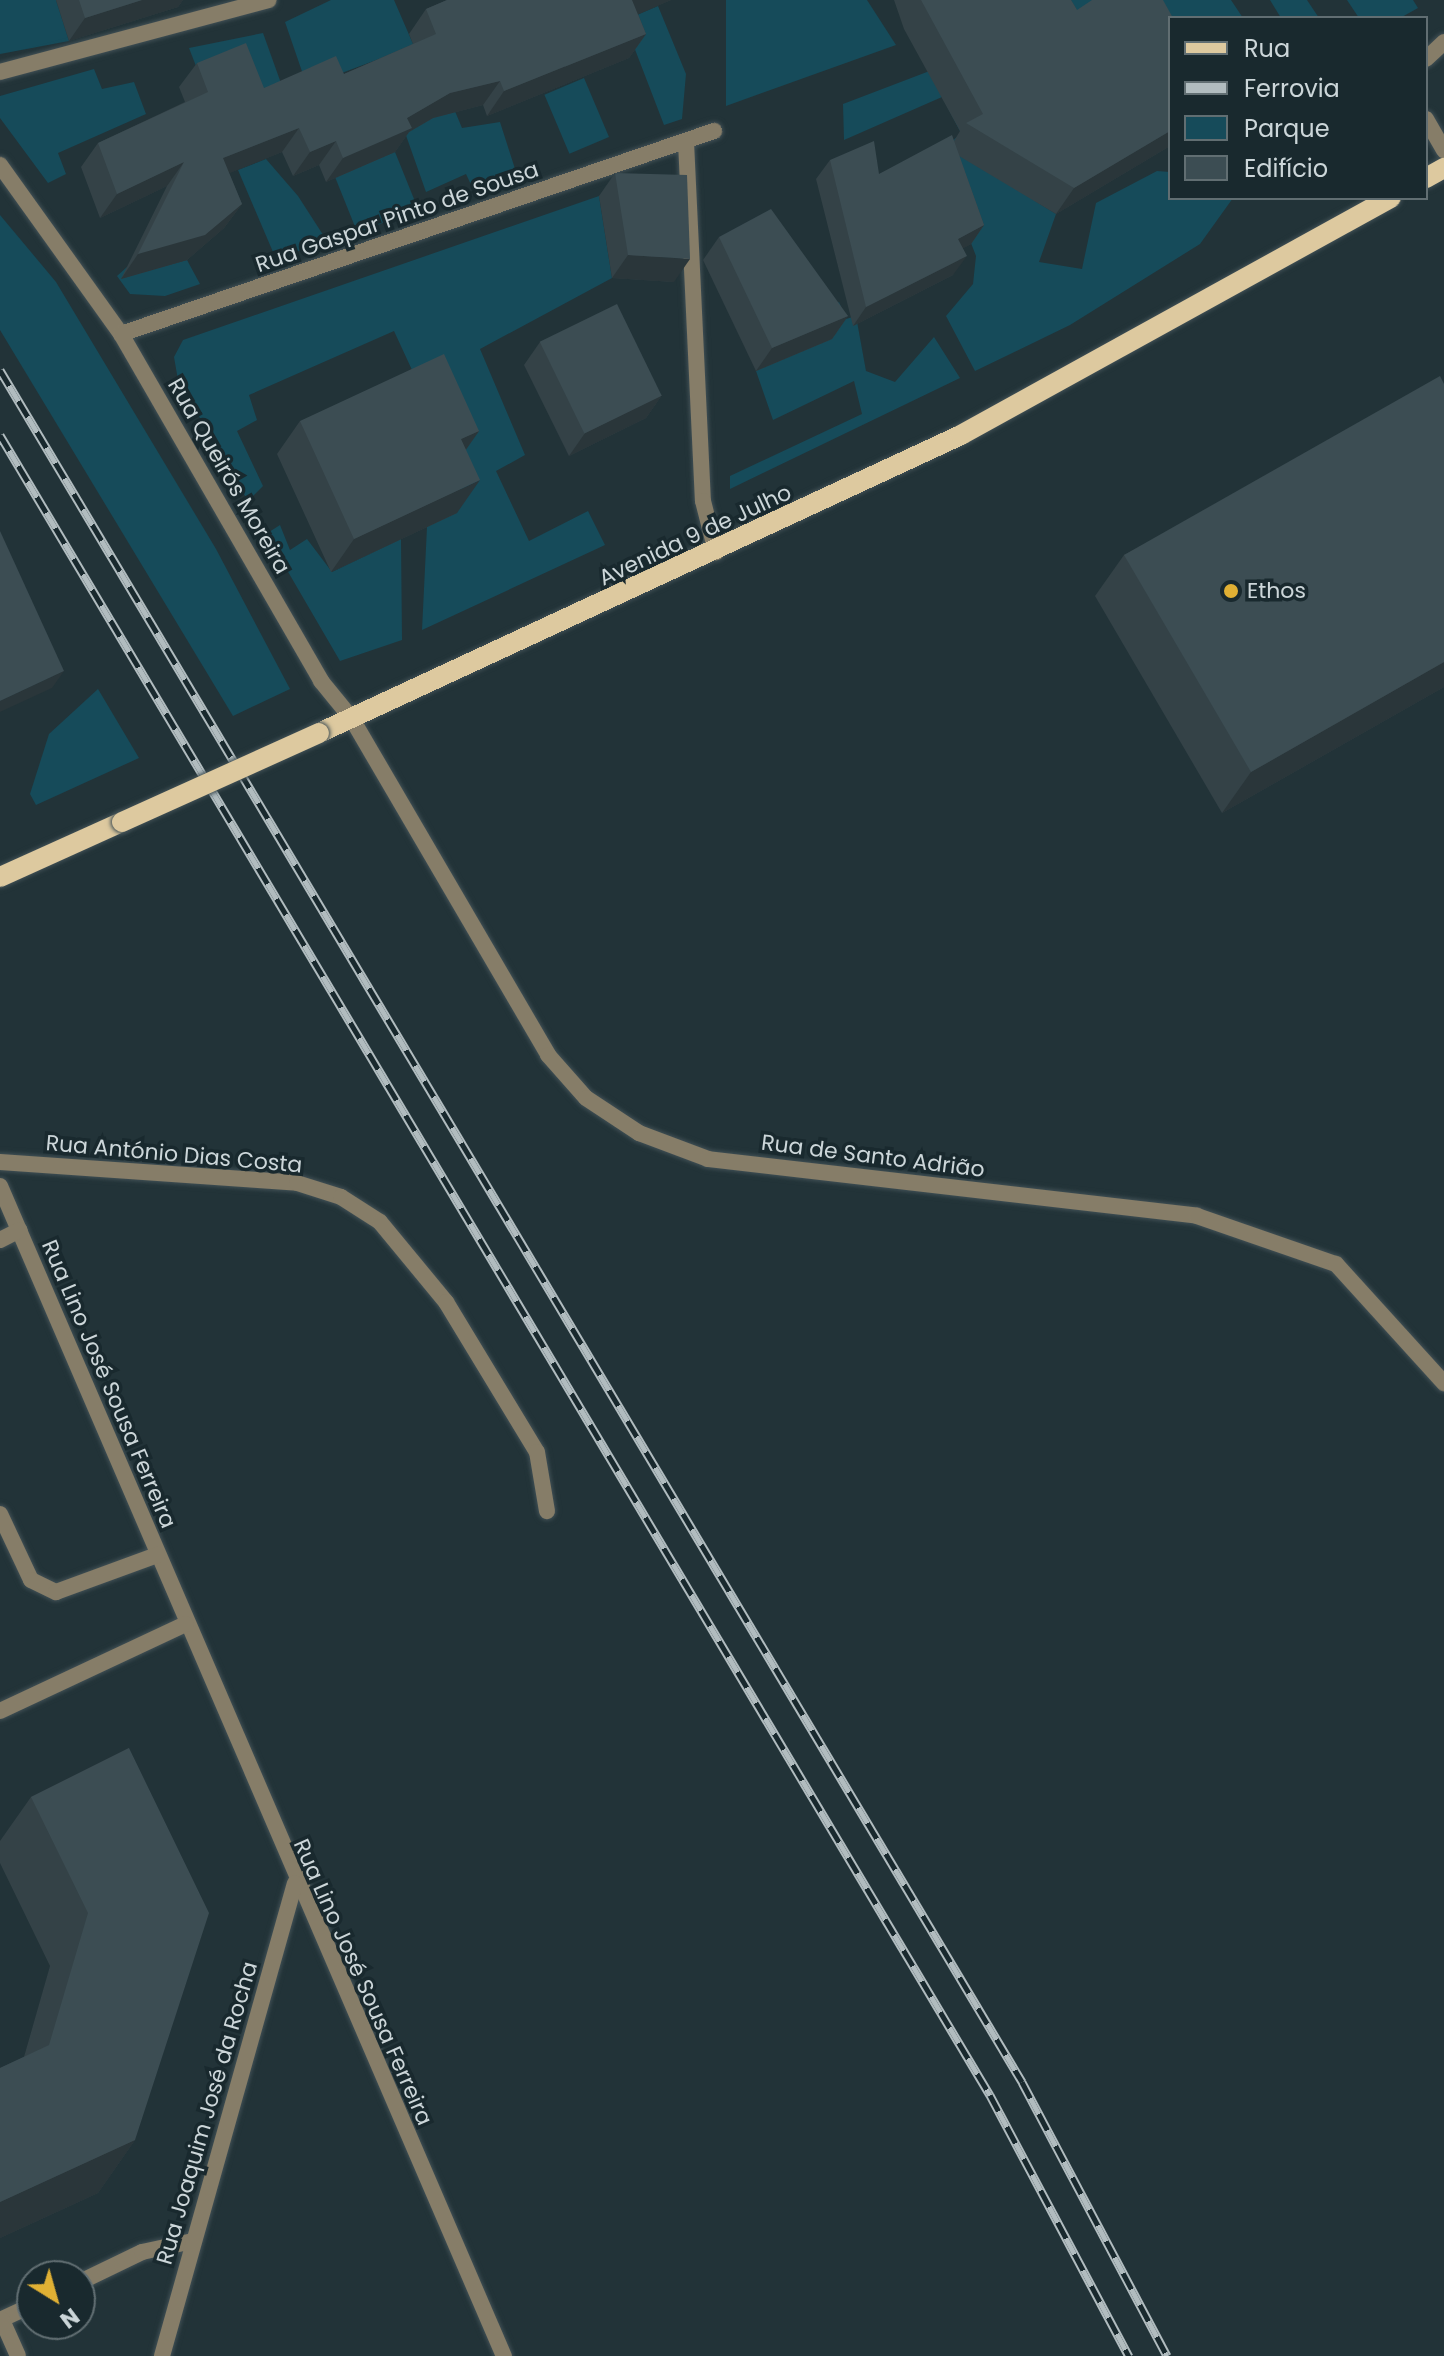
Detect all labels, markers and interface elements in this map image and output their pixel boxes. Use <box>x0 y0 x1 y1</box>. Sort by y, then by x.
legend <box>1168 16 1428 200</box>
text: Rua <box>1244 32 1290 65</box>
text: Ferrovia <box>1244 72 1340 105</box>
text: Parque <box>1244 112 1330 145</box>
text: Edifício <box>1244 152 1328 185</box>
street label: Rua Gaspar Pinto de Sousa <box>252 156 542 278</box>
street label: Rua Queirós Moreira <box>162 373 296 579</box>
street label: Avenida 9 de Julho <box>595 479 795 591</box>
place label: Ethos <box>1247 578 1306 604</box>
marker: Ethos <box>1222 582 1240 600</box>
street label: Rua de Santo Adrião <box>760 1129 986 1183</box>
street label: Rua António Dias Costa <box>45 1130 303 1178</box>
street label: Rua Lino José Sousa Ferreira <box>36 1236 182 1532</box>
street label: Rua Lino José Sousa Ferreira <box>288 1835 438 2129</box>
street label: Rua Joaquim José da Rocha <box>151 1959 263 2267</box>
north arrow <box>16 2260 96 2340</box>
text: N <box>54 2301 85 2335</box>

